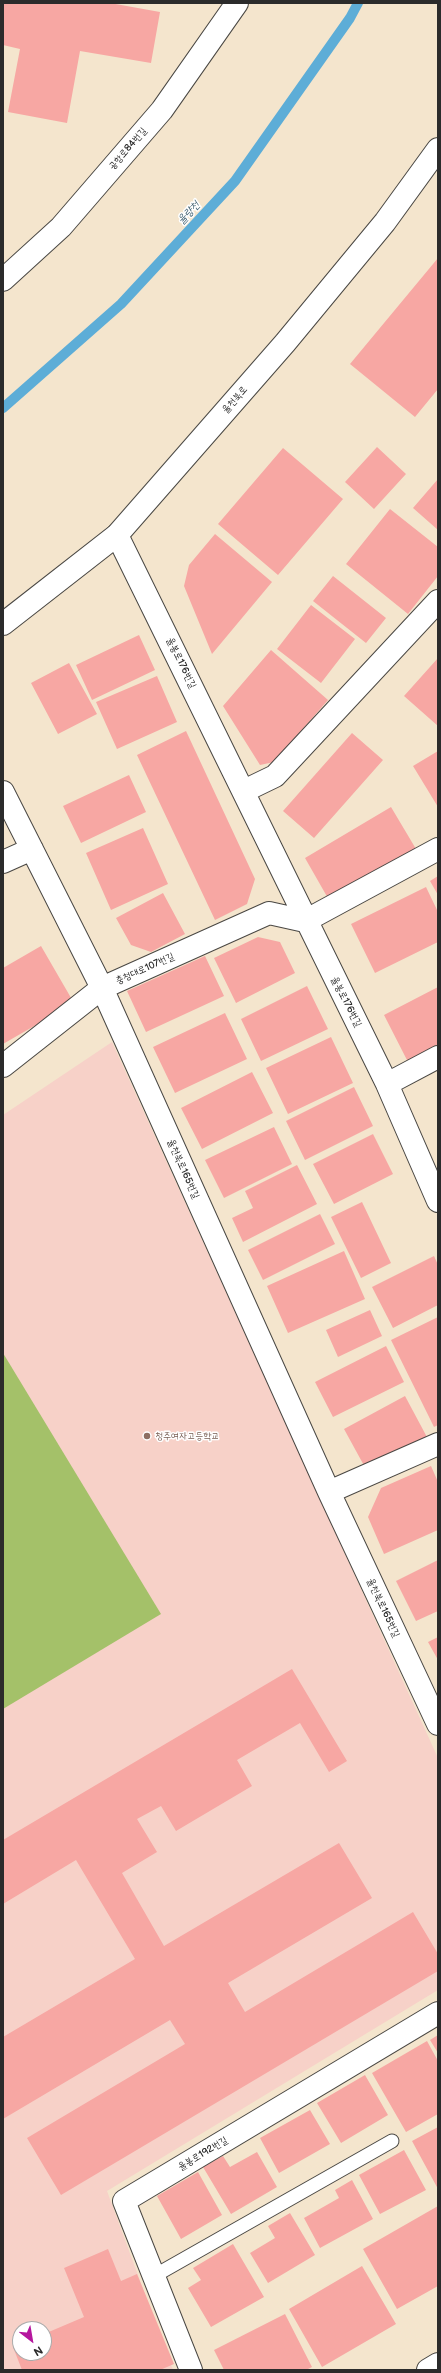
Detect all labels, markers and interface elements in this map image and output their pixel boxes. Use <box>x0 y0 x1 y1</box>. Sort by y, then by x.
street label: 공항로84번길 <box>106 125 150 173</box>
water label: 율량천 <box>175 199 203 227</box>
street label: 율천북로 <box>220 384 250 416</box>
street label: 율봉로176번길 <box>164 636 198 690</box>
street label: 충청대로107번길 <box>114 951 176 987</box>
street label: 율봉로176번길 <box>328 975 364 1029</box>
street label: 율천북로165번길 <box>165 1137 201 1201</box>
place label: 청주여자고등학교 <box>155 1430 219 1442</box>
marker: 청주여자고등학교 <box>142 1431 152 1441</box>
street label: 율천북로165번길 <box>364 1576 402 1640</box>
street label: 율봉로192번길 <box>176 2134 230 2174</box>
north arrow <box>12 2321 52 2361</box>
text: N <box>31 2343 45 2359</box>

